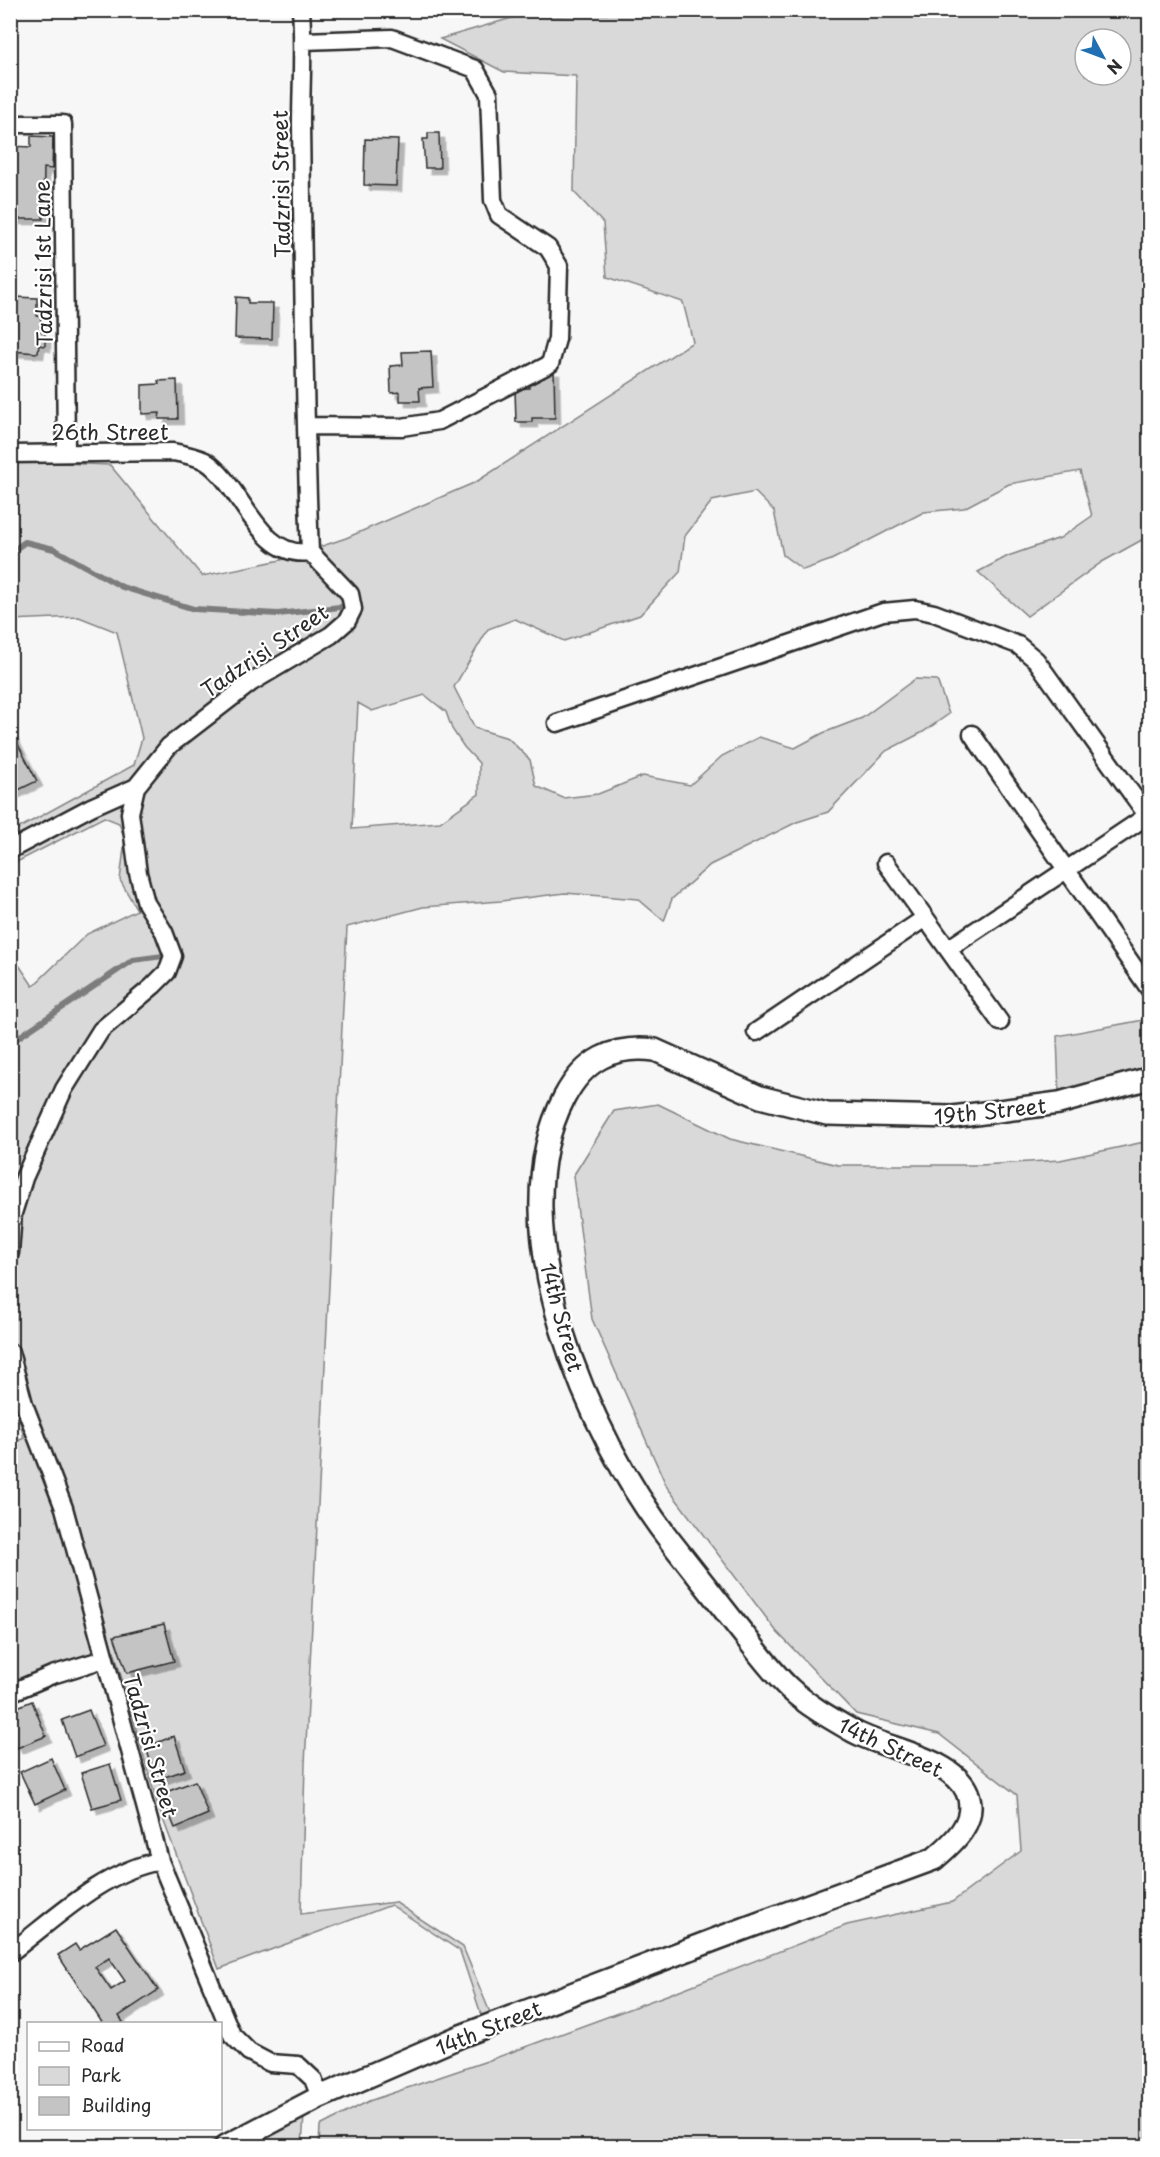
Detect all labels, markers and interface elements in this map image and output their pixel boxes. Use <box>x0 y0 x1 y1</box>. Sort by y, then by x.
north arrow <box>1073 27 1133 87</box>
text: N <box>1102 55 1128 80</box>
street label: Tadzrisi Street <box>263 110 297 258</box>
street label: Tadzrisi 1st Lane <box>25 180 59 346</box>
street label: 26th Street <box>52 415 168 447</box>
street label: Tadzrisi Street <box>194 595 334 705</box>
street label: 19th Street <box>933 1088 1047 1132</box>
street label: 14th Street <box>533 1259 593 1375</box>
street label: Tadzrisi Street <box>116 1670 188 1820</box>
street label: 14th Street <box>834 1708 948 1784</box>
street label: 14th Street <box>430 1991 546 2063</box>
legend <box>27 2022 222 2130</box>
text: Road <box>81 2031 125 2058</box>
text: Park <box>81 2061 121 2088</box>
text: Building <box>81 2091 151 2118</box>

